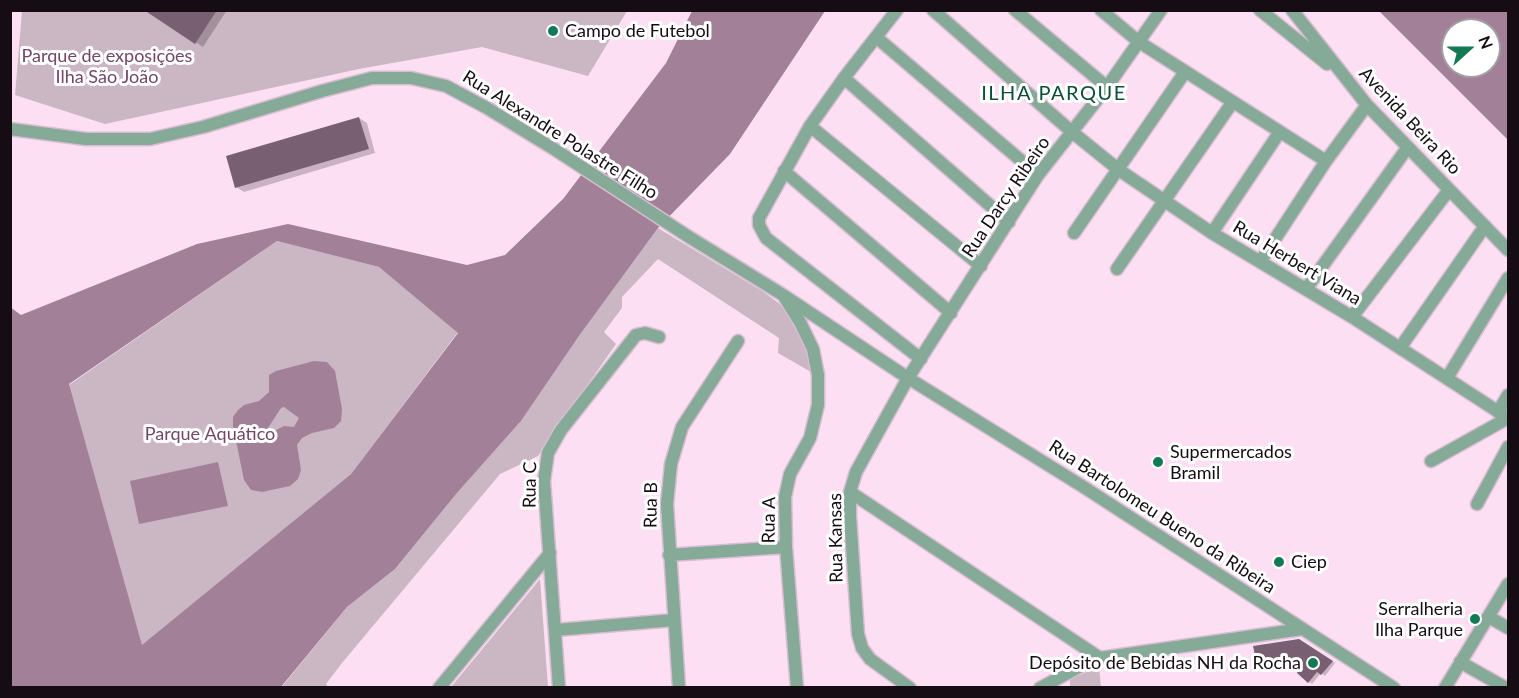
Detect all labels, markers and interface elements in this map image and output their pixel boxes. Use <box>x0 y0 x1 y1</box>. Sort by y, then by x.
north arrow <box>1441 18 1501 78</box>
place label: Campo de Futebol <box>565 20 710 42</box>
marker: Campo de Futebol <box>546 24 560 38</box>
text: N <box>1475 33 1497 51</box>
park label: Parque de exposições Ilha São João <box>22 45 192 88</box>
street label: Avenida Beira Rio <box>1355 63 1465 179</box>
street label: Rua Alexandre Polastre Filho <box>459 66 661 204</box>
district label: ILHA PARQUE <box>981 82 1127 106</box>
street label: Rua Darcy Ribeiro <box>958 132 1054 262</box>
street label: Rua Herbert Viana <box>1229 216 1365 310</box>
park label: Parque Aquático <box>145 423 275 445</box>
street label: Rua Bartolomeu Bueno da Ribeira <box>1045 436 1279 598</box>
place label: Supermercados Bramil <box>1170 441 1292 484</box>
marker: Supermercados Bramil <box>1151 455 1165 469</box>
street label: Rua C <box>519 462 541 508</box>
street label: Rua B <box>640 482 662 528</box>
street label: Rua Kansas <box>824 493 848 583</box>
street label: Rua A <box>758 496 780 544</box>
place label: Ciep <box>1291 551 1327 573</box>
marker: Ciep <box>1272 555 1286 569</box>
place label: Serralheria Ilha Parque <box>1375 598 1463 640</box>
marker: Serralheria Ilha Parque <box>1468 612 1482 626</box>
place label: Depósito de Bebidas NH da Rocha <box>1029 652 1301 674</box>
marker: Depósito de Bebidas NH da Rocha <box>1306 656 1320 670</box>

